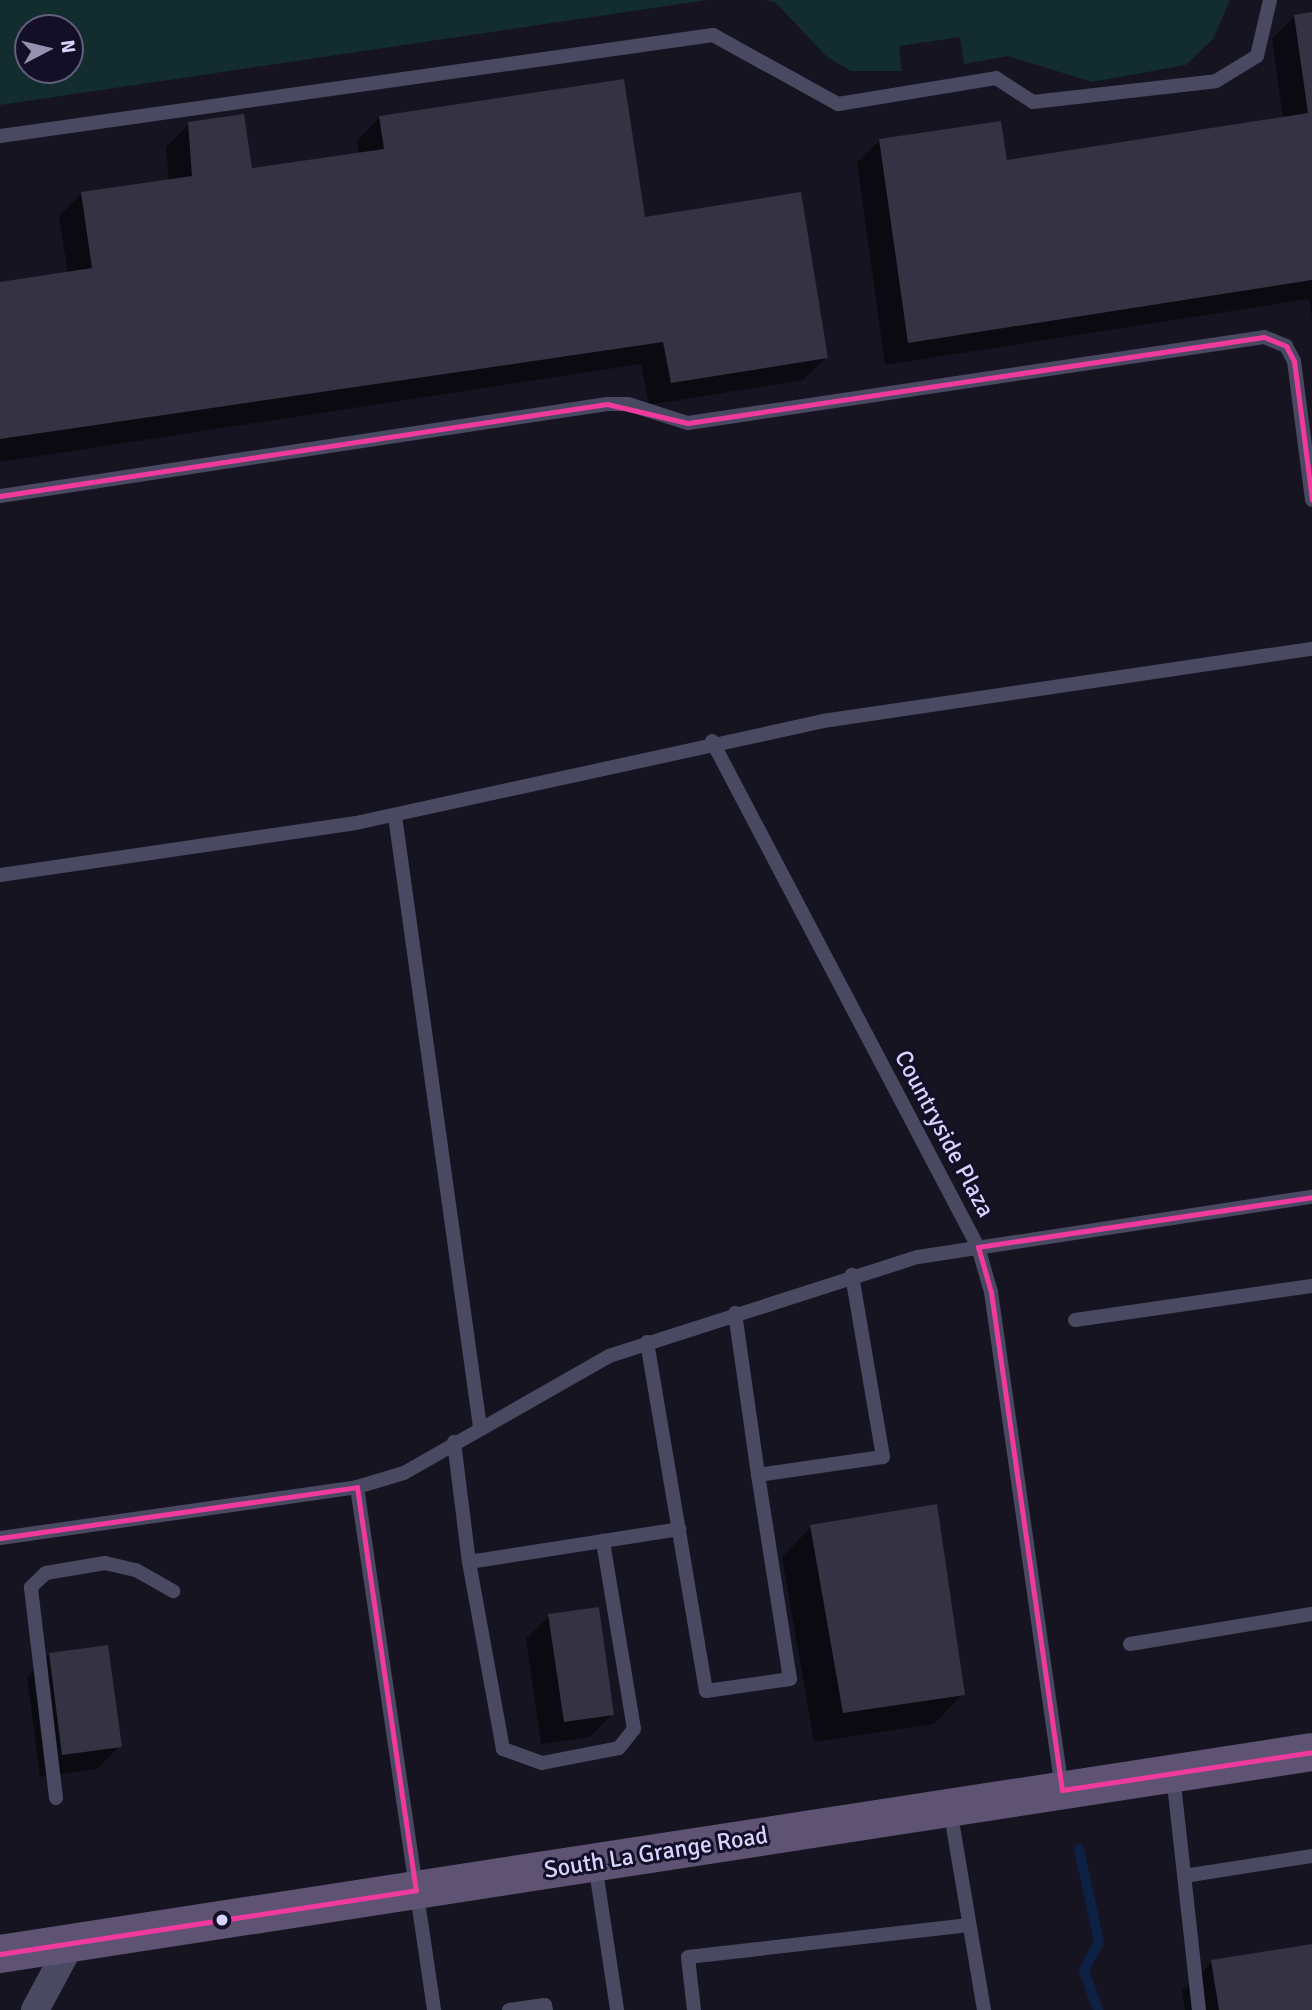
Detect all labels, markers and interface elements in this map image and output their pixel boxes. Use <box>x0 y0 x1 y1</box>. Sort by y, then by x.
north arrow <box>14 14 84 84</box>
text: N <box>55 39 81 55</box>
street label: Countryside Plaza <box>888 1046 1000 1222</box>
street label: South La Grange Road <box>542 1821 770 1885</box>
unlabelled marker <box>215 1913 229 1927</box>

